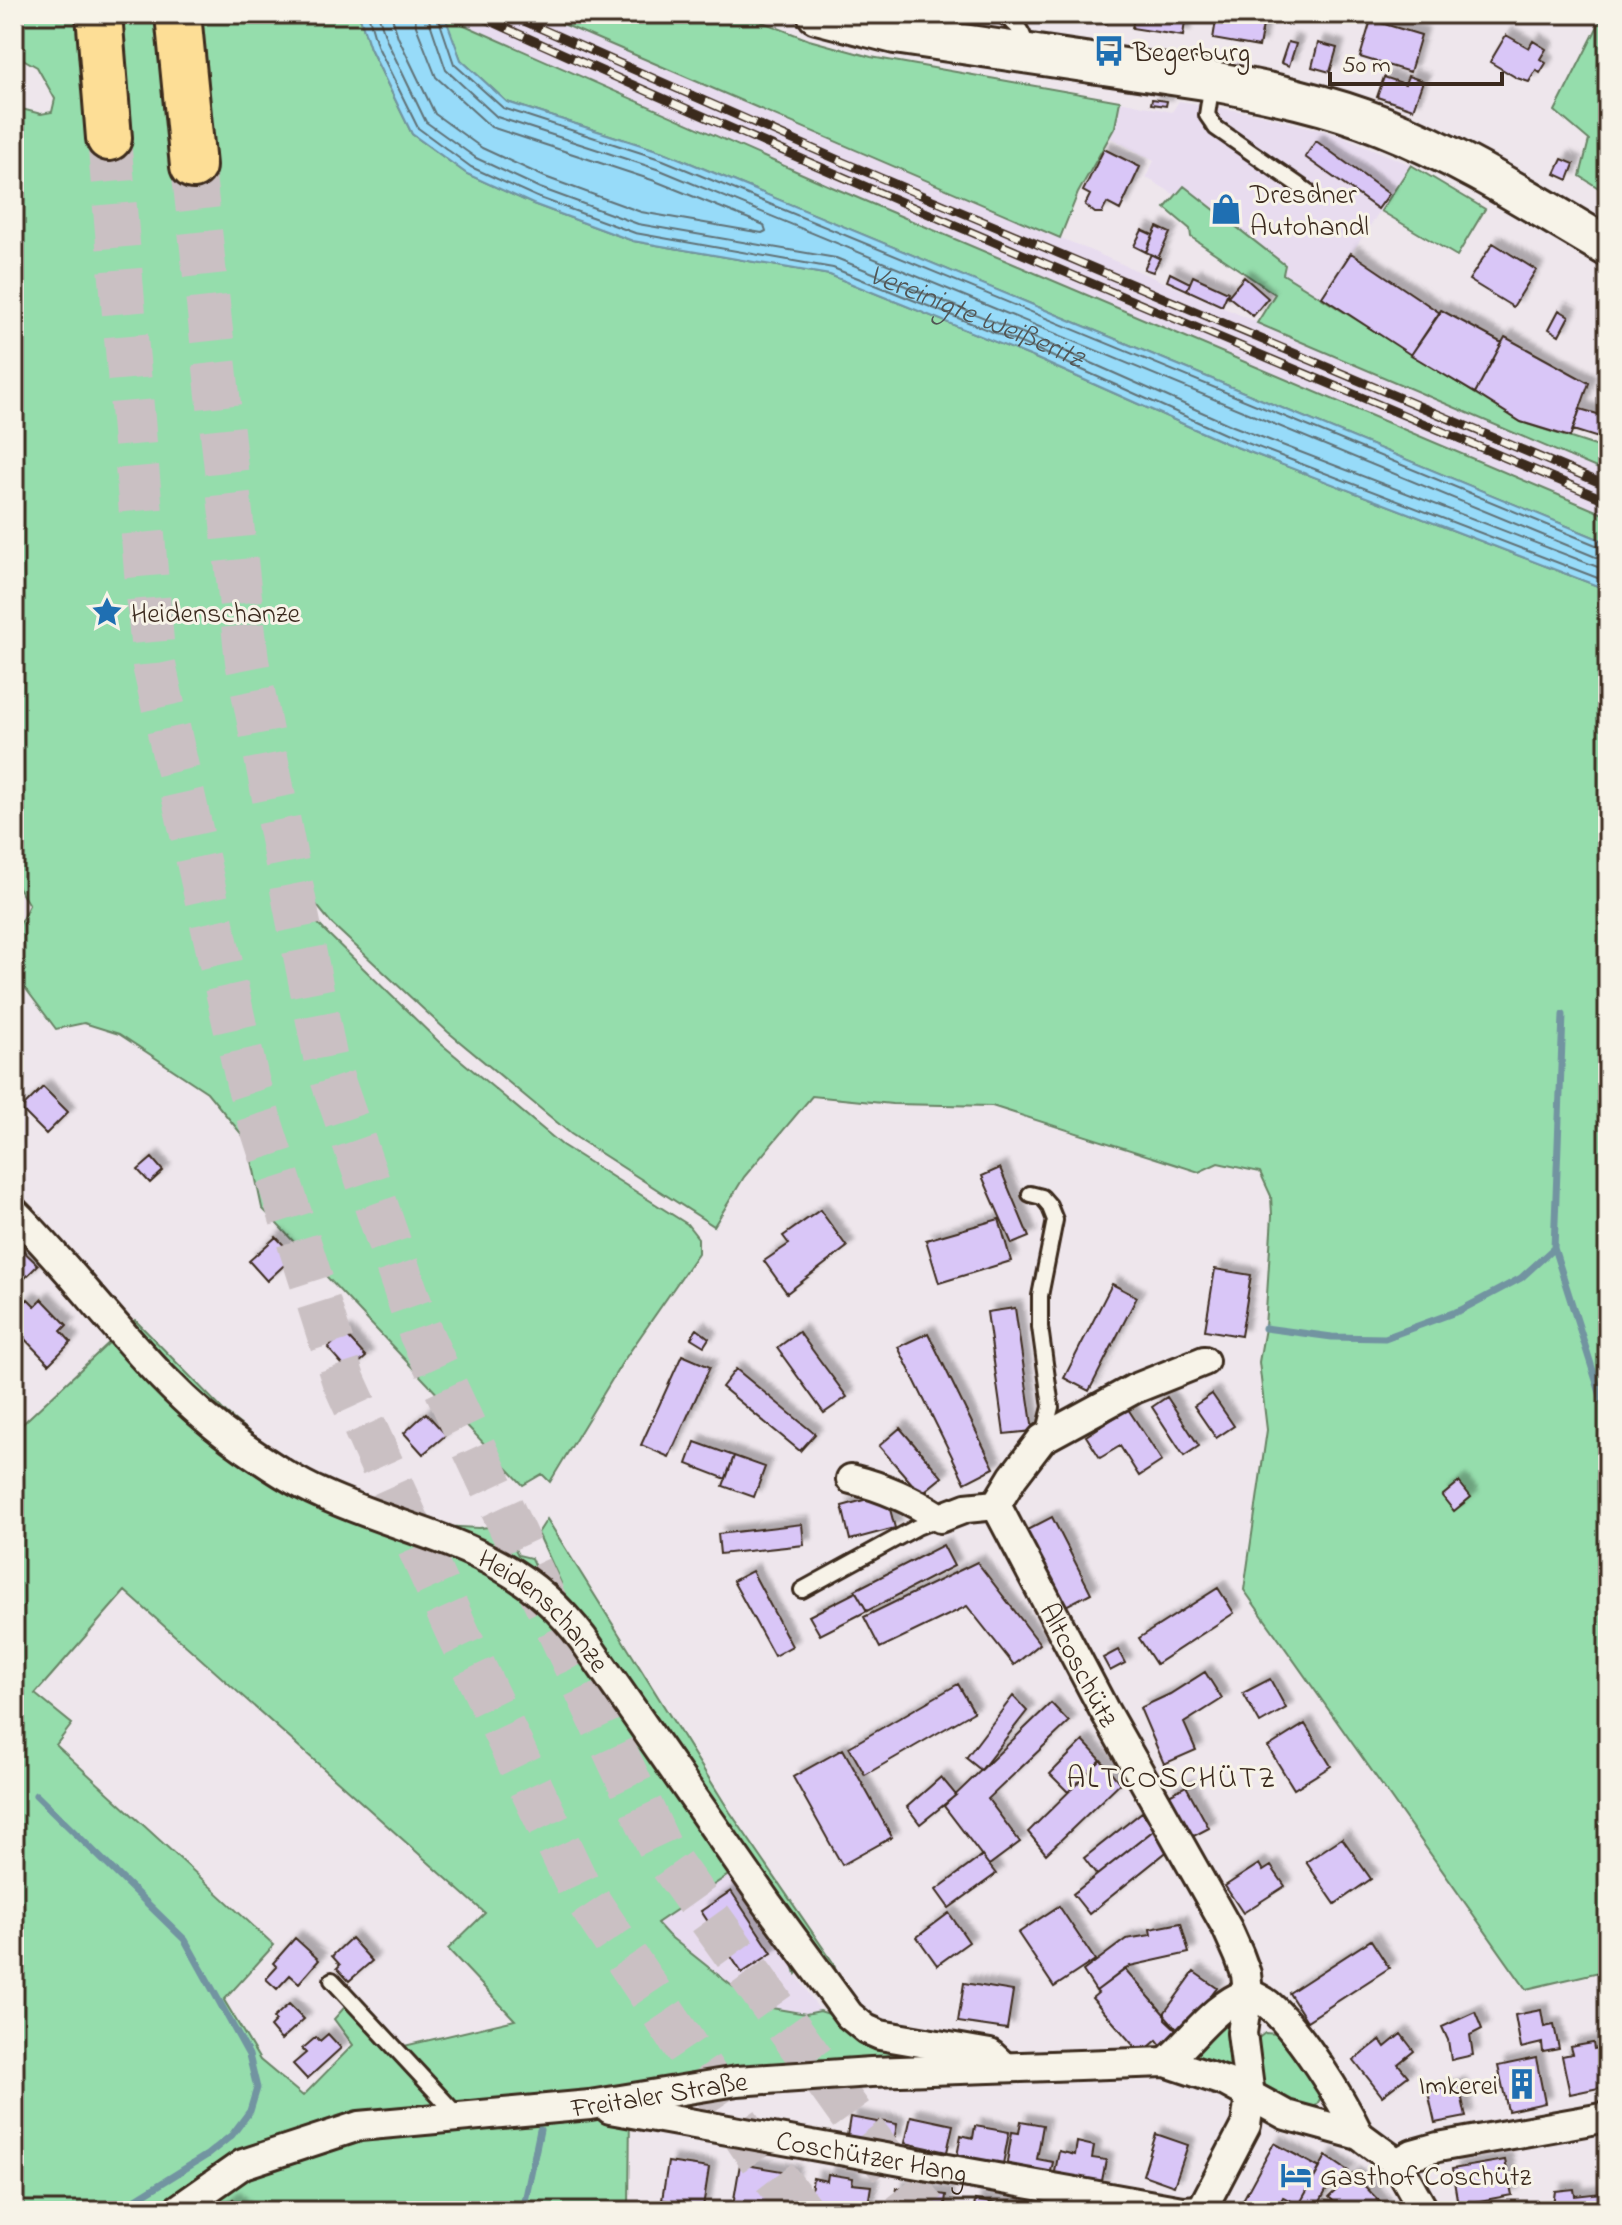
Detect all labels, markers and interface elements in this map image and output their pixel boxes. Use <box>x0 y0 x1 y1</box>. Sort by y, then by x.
bus stop icon: Begerburg <box>1092 34 1126 68</box>
place label: Begerburg <box>1132 34 1250 75</box>
scale bar <box>1330 36 1502 86</box>
text: 50 m <box>1342 49 1391 84</box>
place label: Dresdner Autohandl <box>1249 176 1369 249</box>
shop icon: Dresdner Autohandl <box>1209 192 1243 226</box>
water label: Vereinigte Weißeritz <box>861 254 1093 383</box>
place icon: Heidenschanze <box>90 595 124 629</box>
place label: Heidenschanze <box>131 595 301 636</box>
street label: Heidenschanze <box>470 1540 618 1683</box>
street label: Altcoschütz <box>1027 1596 1127 1736</box>
district label: ALTCOSCHÜTZ <box>1067 1758 1277 1802</box>
street label: Freitaler Straße <box>569 2063 749 2131</box>
place label: Imkerei <box>1419 2067 1498 2108</box>
building icon: Imkerei <box>1505 2067 1539 2101</box>
street label: Coschützer Hang <box>773 2122 970 2196</box>
hotel icon: Gasthof Coschütz <box>1279 2158 1313 2192</box>
place label: Gasthof Coschütz <box>1320 2158 1531 2199</box>

